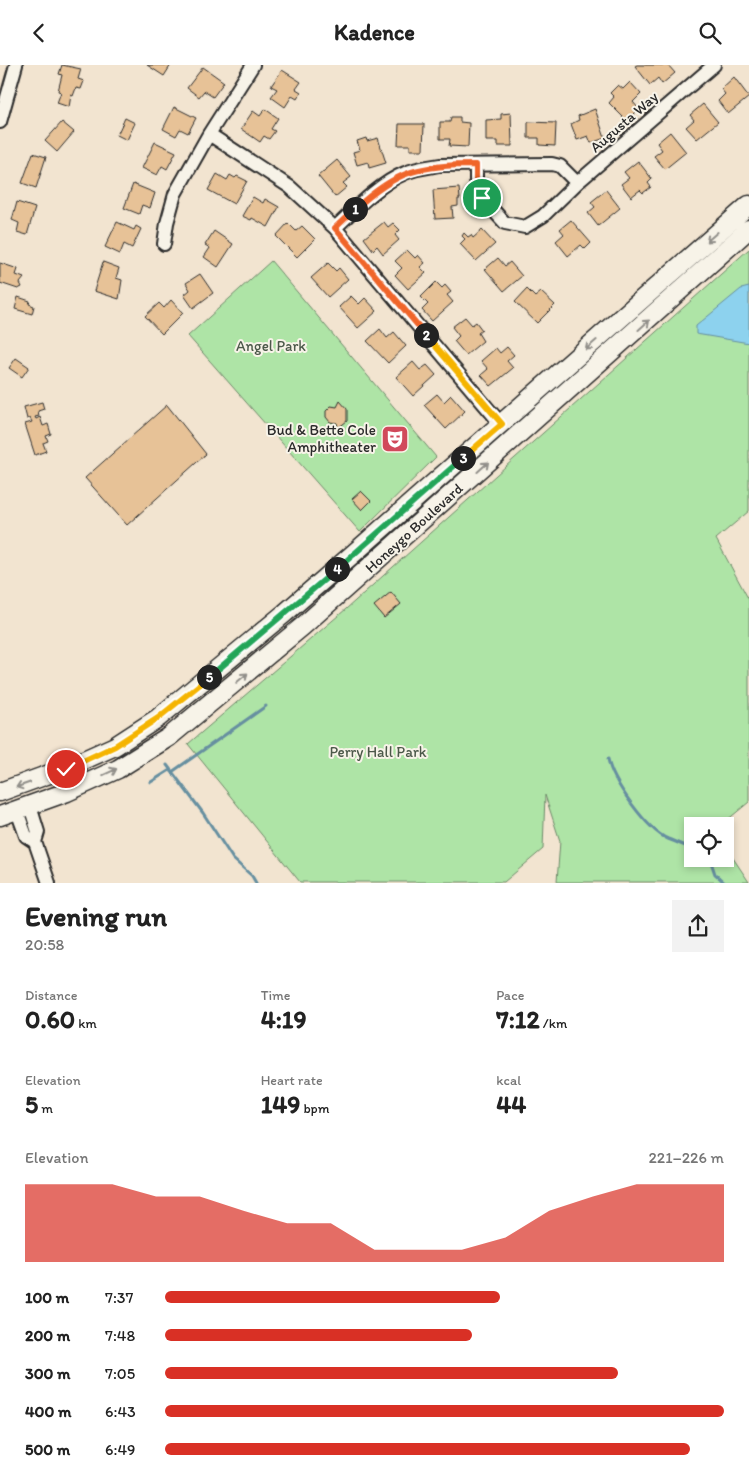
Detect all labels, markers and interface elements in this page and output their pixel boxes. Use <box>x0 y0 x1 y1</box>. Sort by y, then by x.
icon: back <box>25 19 53 47</box>
text: Kadence <box>334 19 415 46</box>
icon: search <box>696 19 724 47</box>
street label: Augusta Way <box>586 88 662 156</box>
pin <box>461 177 503 219</box>
icon: arrive <box>468 184 496 212</box>
pin: 1 <box>342 197 368 221</box>
text: 1 <box>352 201 359 218</box>
one-way arrow <box>706 231 719 243</box>
one-way arrow <box>637 319 650 331</box>
pin: 2 <box>414 323 438 347</box>
text: 2 <box>423 327 430 344</box>
park label: Angel Park <box>236 337 306 355</box>
one-way arrow <box>584 339 597 351</box>
place label: Bud & Bette Cole Amphitheater <box>267 421 376 456</box>
theatre icon: Bud & Bette Cole Amphitheater <box>380 424 410 454</box>
pin: 3 <box>450 445 476 471</box>
text: 3 <box>460 450 467 467</box>
one-way arrow <box>476 462 489 473</box>
street label: Honeygo Boulevard <box>361 479 467 577</box>
pin: 4 <box>324 557 350 581</box>
text: 4 <box>333 561 342 578</box>
pin: 5 <box>196 665 222 689</box>
text: 5 <box>206 669 213 686</box>
one-way arrow <box>235 673 248 684</box>
park label: Perry Hall Park <box>329 743 427 761</box>
pin <box>45 748 87 790</box>
icon: check <box>52 755 80 783</box>
one-way arrow <box>102 767 117 776</box>
one-way arrow <box>16 781 32 790</box>
map controls <box>684 817 734 867</box>
button: locate <box>684 817 734 867</box>
text: Evening run <box>25 899 167 933</box>
button: share <box>672 900 724 952</box>
text: 20:58 <box>25 935 64 954</box>
text: Distance <box>25 987 77 1004</box>
text: Time <box>261 987 291 1004</box>
text: Pace <box>496 987 524 1004</box>
text: 0.60 <box>25 1004 75 1034</box>
text: 4:19 <box>261 1004 306 1034</box>
text: 7:12 <box>496 1004 540 1034</box>
text: km <box>75 1015 97 1032</box>
text: /km <box>540 1015 567 1032</box>
text: Elevation <box>25 1072 81 1089</box>
text: Heart rate <box>261 1072 323 1089</box>
text: kcal <box>496 1072 521 1089</box>
text: 5 <box>25 1089 38 1119</box>
text: 149 <box>261 1089 300 1119</box>
text: 44 <box>496 1089 526 1119</box>
text: m <box>38 1100 53 1117</box>
text: bpm <box>300 1100 329 1117</box>
text: Elevation <box>25 1148 89 1167</box>
text: 221–226 m <box>648 1148 724 1167</box>
text: 100 m <box>25 1288 69 1307</box>
text: 7:37 <box>105 1288 134 1307</box>
text: 200 m <box>25 1326 70 1345</box>
text: 7:48 <box>105 1326 135 1345</box>
text: 300 m <box>25 1364 71 1383</box>
text: 7:05 <box>105 1364 135 1383</box>
text: 400 m <box>25 1402 71 1421</box>
text: 6:43 <box>105 1402 136 1421</box>
text: 500 m <box>25 1440 70 1459</box>
text: 6:49 <box>105 1440 135 1459</box>

